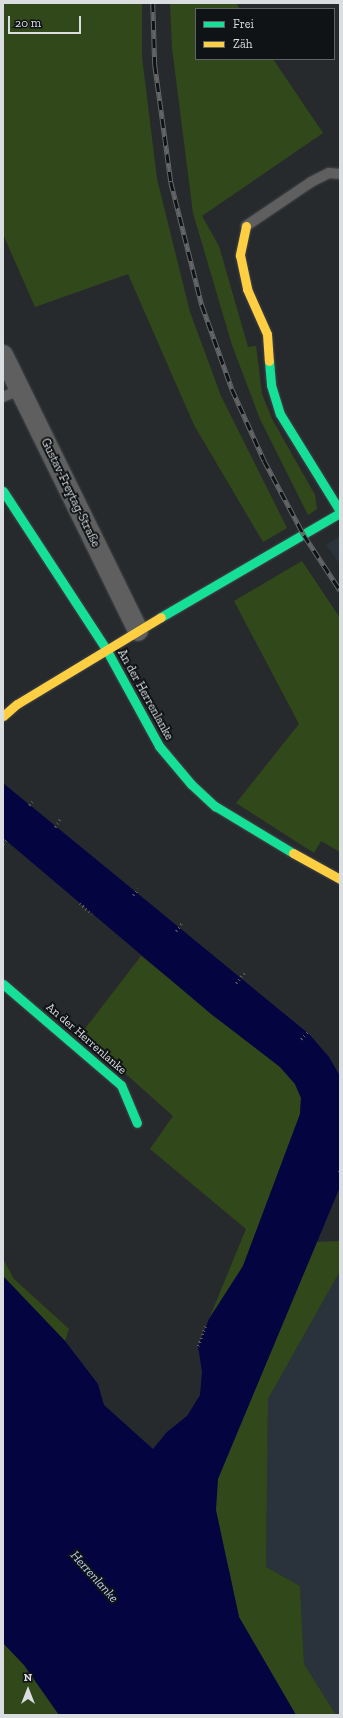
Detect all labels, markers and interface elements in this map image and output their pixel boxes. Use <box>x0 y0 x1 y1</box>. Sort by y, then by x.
scale bar <box>10 8 83 34</box>
legend <box>195 8 335 60</box>
text: 20 m <box>15 16 41 30</box>
text: Frei <box>233 17 254 31</box>
text: Zäh <box>233 37 252 51</box>
street label: Gustav-Freytag-Straße <box>37 436 103 550</box>
street label: An der Herrenlanke <box>114 647 176 743</box>
street label: An der Herrenlanke <box>43 1000 129 1078</box>
water label: Herrenlanke <box>67 1548 121 1606</box>
north arrow <box>8 1670 48 1710</box>
text: N <box>24 1671 32 1684</box>

